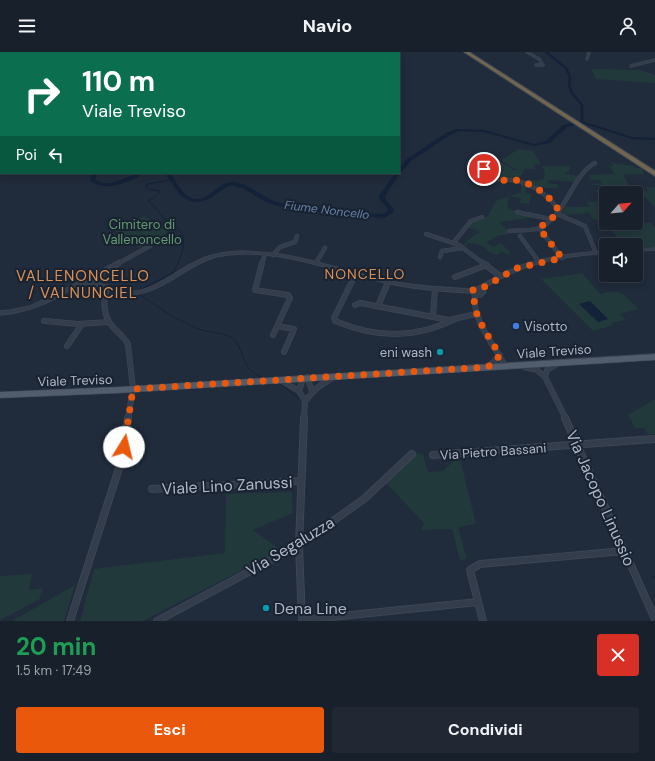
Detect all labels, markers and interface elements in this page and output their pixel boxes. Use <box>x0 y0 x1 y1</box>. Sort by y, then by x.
text: Navio <box>303 14 352 38</box>
icon: menu <box>16 15 38 37</box>
icon: person <box>617 15 639 37</box>
text: 110 m <box>82 63 155 100</box>
icon: right <box>16 68 68 120</box>
text: Viale Treviso <box>82 99 186 123</box>
icon: left <box>45 144 67 166</box>
text: Poi <box>16 145 37 165</box>
pin <box>467 152 501 186</box>
icon: arrive <box>473 158 495 180</box>
north arrow <box>599 186 643 230</box>
map controls <box>599 186 643 282</box>
water label: Fiume Noncello <box>284 197 370 223</box>
park label: Cimitero di Vallenoncello <box>102 216 182 248</box>
button: sound <box>599 238 643 282</box>
district label: NONCELLO <box>325 265 405 283</box>
district label: VALLENONCELLO / VALNUNCIEL <box>16 266 150 303</box>
place label: Visotto <box>524 318 568 335</box>
marker: Visotto <box>511 321 521 331</box>
street label: Viale Treviso <box>516 340 592 363</box>
place label: eni wash <box>380 344 432 361</box>
marker: eni wash <box>435 347 445 357</box>
street label: Viale Treviso <box>37 371 113 390</box>
position arrow <box>103 426 145 468</box>
street label: Via Jacopo Linussio <box>561 427 640 569</box>
street label: Via Pietro Bassani <box>439 439 547 464</box>
street label: Viale Lino Zanussi <box>161 472 293 499</box>
street label: Via Segaluzza <box>242 512 338 581</box>
place label: Dena Line <box>274 598 347 619</box>
marker: Dena Line <box>261 603 271 613</box>
text: 20 min <box>16 631 96 662</box>
button: close <box>597 634 639 676</box>
text: 1.5 km · 17:49 <box>16 662 91 679</box>
button: Esci <box>16 707 324 753</box>
button: Condividi <box>332 707 639 753</box>

